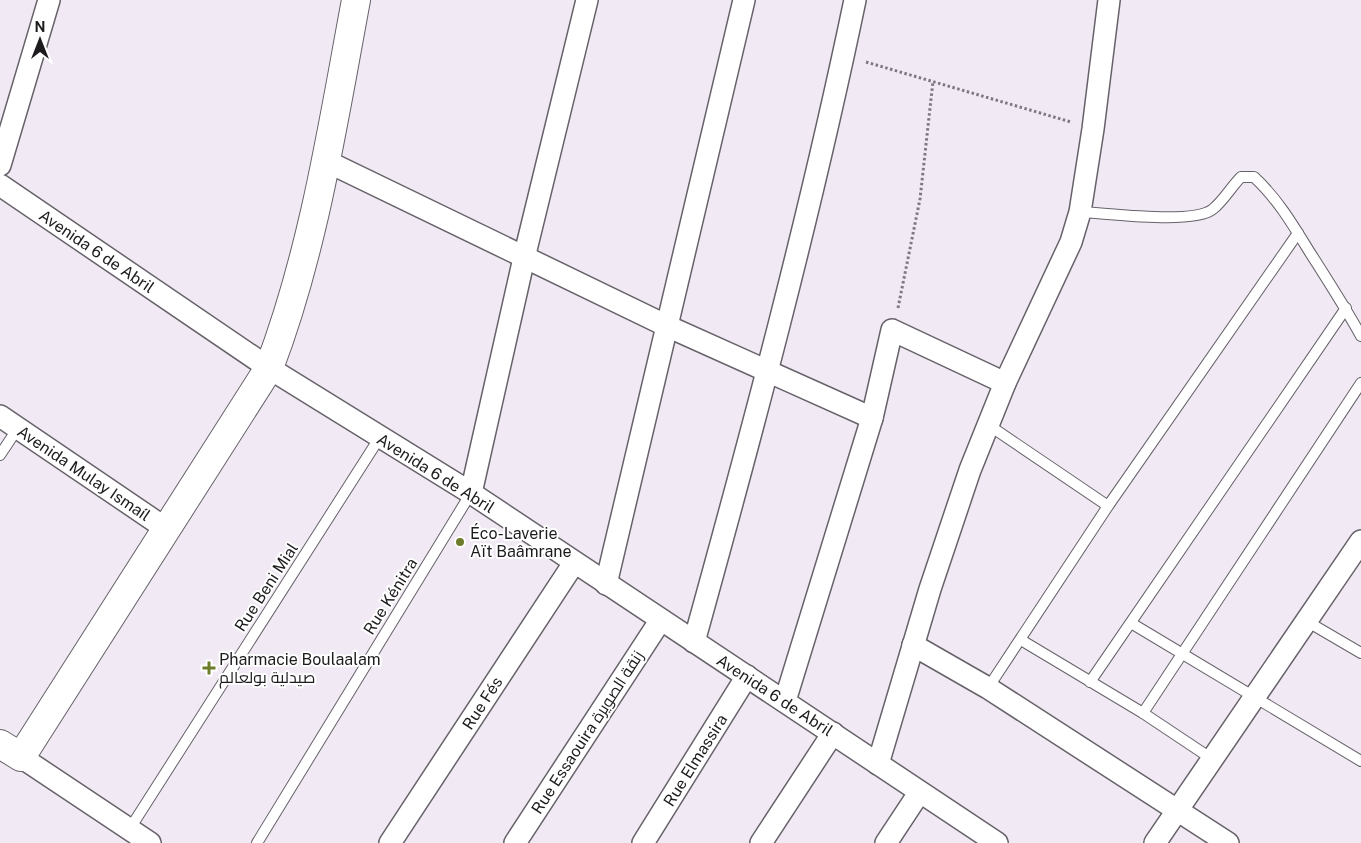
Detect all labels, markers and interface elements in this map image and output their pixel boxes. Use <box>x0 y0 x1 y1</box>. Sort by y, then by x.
north arrow <box>15 15 65 65</box>
text: N <box>35 19 45 35</box>
street label: Avenida 6 de Abril <box>35 206 158 297</box>
street label: Avenida Mulay Ismaíl <box>14 422 154 525</box>
street label: Avenida 6 de Abril <box>373 430 498 517</box>
place label: Éco-Laverie Aït Baâmrane <box>470 523 572 561</box>
marker: Éco-Laverie Aït Baâmrane <box>454 536 466 548</box>
street label: Rue Beni Mial <box>231 539 302 635</box>
street label: Rue Kénitra <box>359 555 421 638</box>
street label: Rue Essaouira زنقة الصويرة <box>528 647 647 817</box>
place label: Pharmacie Boulaalam صيدلية بولعالم <box>219 650 381 689</box>
street label: Avenida 6 de Abril <box>713 651 837 740</box>
marker: Pharmacie Boulaalam صيدلية بولعالم <box>203 662 215 674</box>
street label: Rue Fés <box>458 673 507 733</box>
street label: Rue Elmassira <box>660 711 731 810</box>

